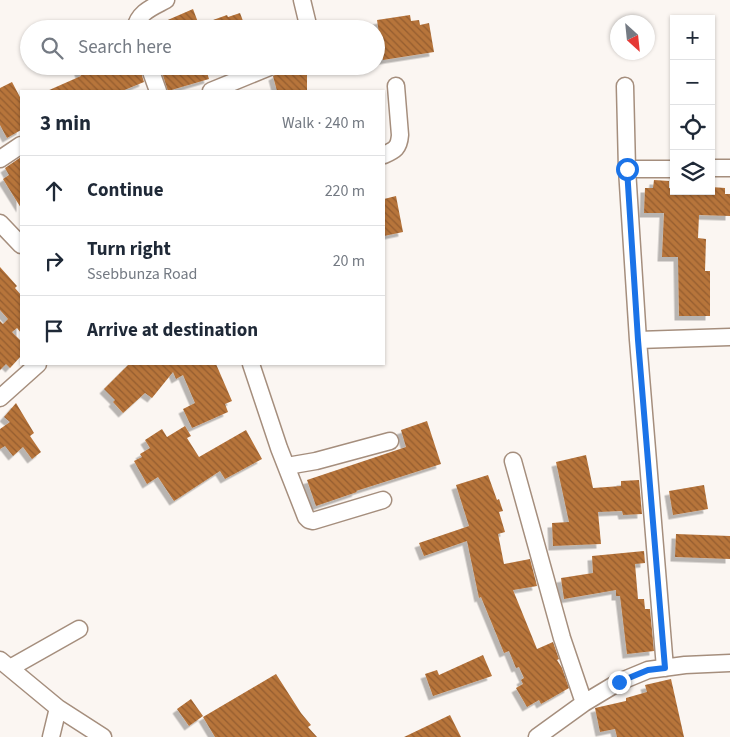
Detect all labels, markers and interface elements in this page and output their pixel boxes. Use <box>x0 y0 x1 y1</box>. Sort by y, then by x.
north arrow <box>610 15 655 60</box>
map controls <box>670 15 715 195</box>
button: + <box>670 15 715 60</box>
search box <box>20 20 385 75</box>
icon: search <box>38 34 66 62</box>
text: Search here <box>78 34 172 61</box>
button: − <box>670 60 715 105</box>
button: locate <box>670 105 715 150</box>
text: 3 min <box>40 108 91 138</box>
text: Walk · 240 m <box>282 112 365 134</box>
button: layers <box>670 150 715 195</box>
route start <box>616 158 639 181</box>
icon: ahead <box>40 177 68 205</box>
text: Continue <box>87 177 164 204</box>
text: 220 m <box>325 180 365 202</box>
text: Turn right <box>87 236 171 263</box>
icon: right <box>40 247 68 275</box>
text: 20 m <box>333 250 365 272</box>
text: Ssebbunza Road <box>87 263 197 285</box>
icon: arrive <box>40 317 68 345</box>
text: Arrive at destination <box>87 317 258 344</box>
route end <box>608 671 631 694</box>

